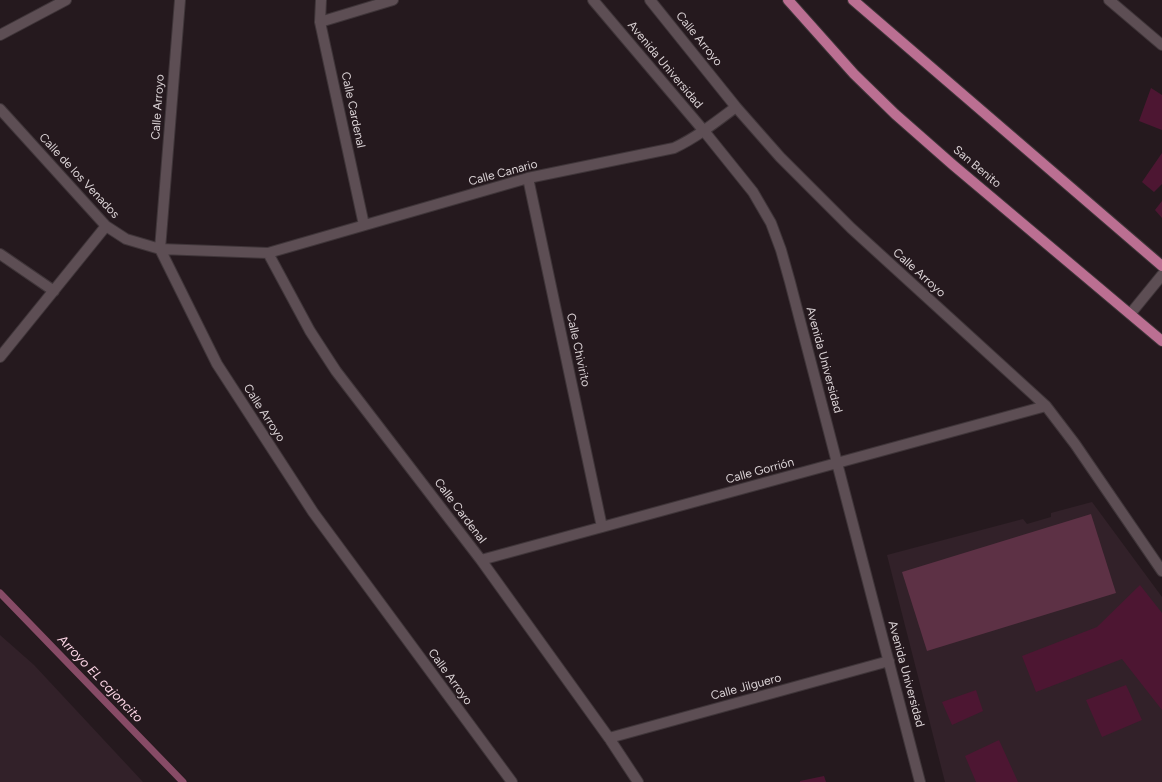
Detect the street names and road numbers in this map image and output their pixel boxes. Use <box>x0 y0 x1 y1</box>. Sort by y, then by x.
street label: Calle Arroyo <box>673 9 725 69</box>
street label: Avenida Universidad <box>624 18 706 112</box>
street label: Calle Cardenal <box>338 71 368 149</box>
street label: Calle Arroyo <box>149 74 167 140</box>
street label: Calle de los Venados <box>36 130 122 222</box>
street label: San Benito <box>950 143 1004 191</box>
street label: Calle Canario <box>467 157 539 189</box>
street label: Calle Arroyo <box>890 246 948 300</box>
street label: Avenida Universidad <box>803 305 845 415</box>
street label: Calle Chivirito <box>563 312 593 388</box>
street label: Calle Arroyo <box>240 382 288 444</box>
street label: Calle Gorrión <box>724 455 796 487</box>
street label: Calle Cardenal <box>431 476 489 546</box>
street label: Avenida Universidad <box>885 619 927 729</box>
street label: Calle Arroyo <box>425 646 475 708</box>
street label: Calle Jilguero <box>709 671 783 703</box>

